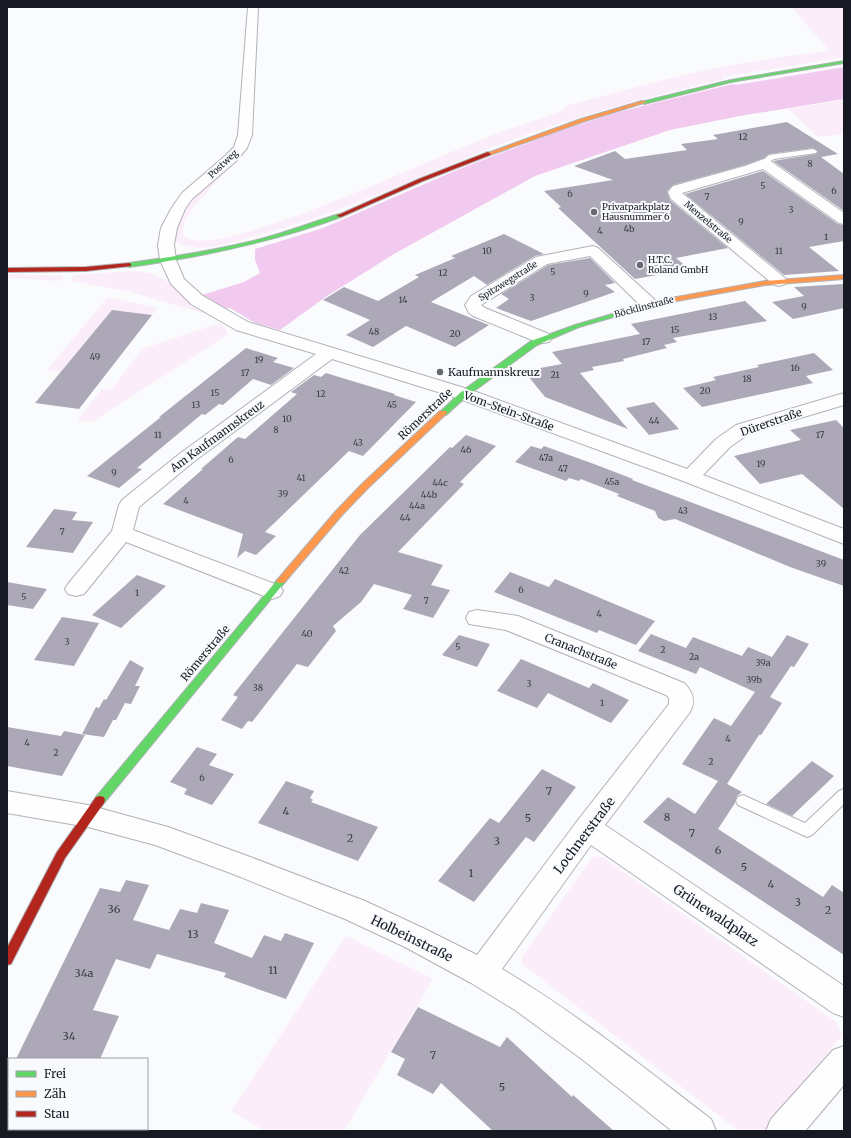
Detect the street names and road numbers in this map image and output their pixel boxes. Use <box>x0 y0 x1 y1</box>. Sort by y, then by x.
street label: Postweg <box>205 147 240 180</box>
street label: Menzelstraße <box>682 198 735 245</box>
street label: Spitzwegstraße <box>476 258 539 303</box>
street label: Böcklinstraße <box>613 293 675 320</box>
street label: Römerstraße <box>395 385 455 443</box>
street label: Vom-Stein-Straße <box>461 388 556 434</box>
street label: Am Kaufmannskreuz <box>166 397 267 475</box>
street label: Dürerstraße <box>738 405 804 439</box>
street label: Römerstraße <box>177 622 233 684</box>
street label: Cranachstraße <box>543 630 620 672</box>
street label: Lochnerstraße <box>550 793 619 877</box>
street label: Grünewaldplatz <box>670 881 762 950</box>
street label: Holbeinstraße <box>368 911 456 966</box>

